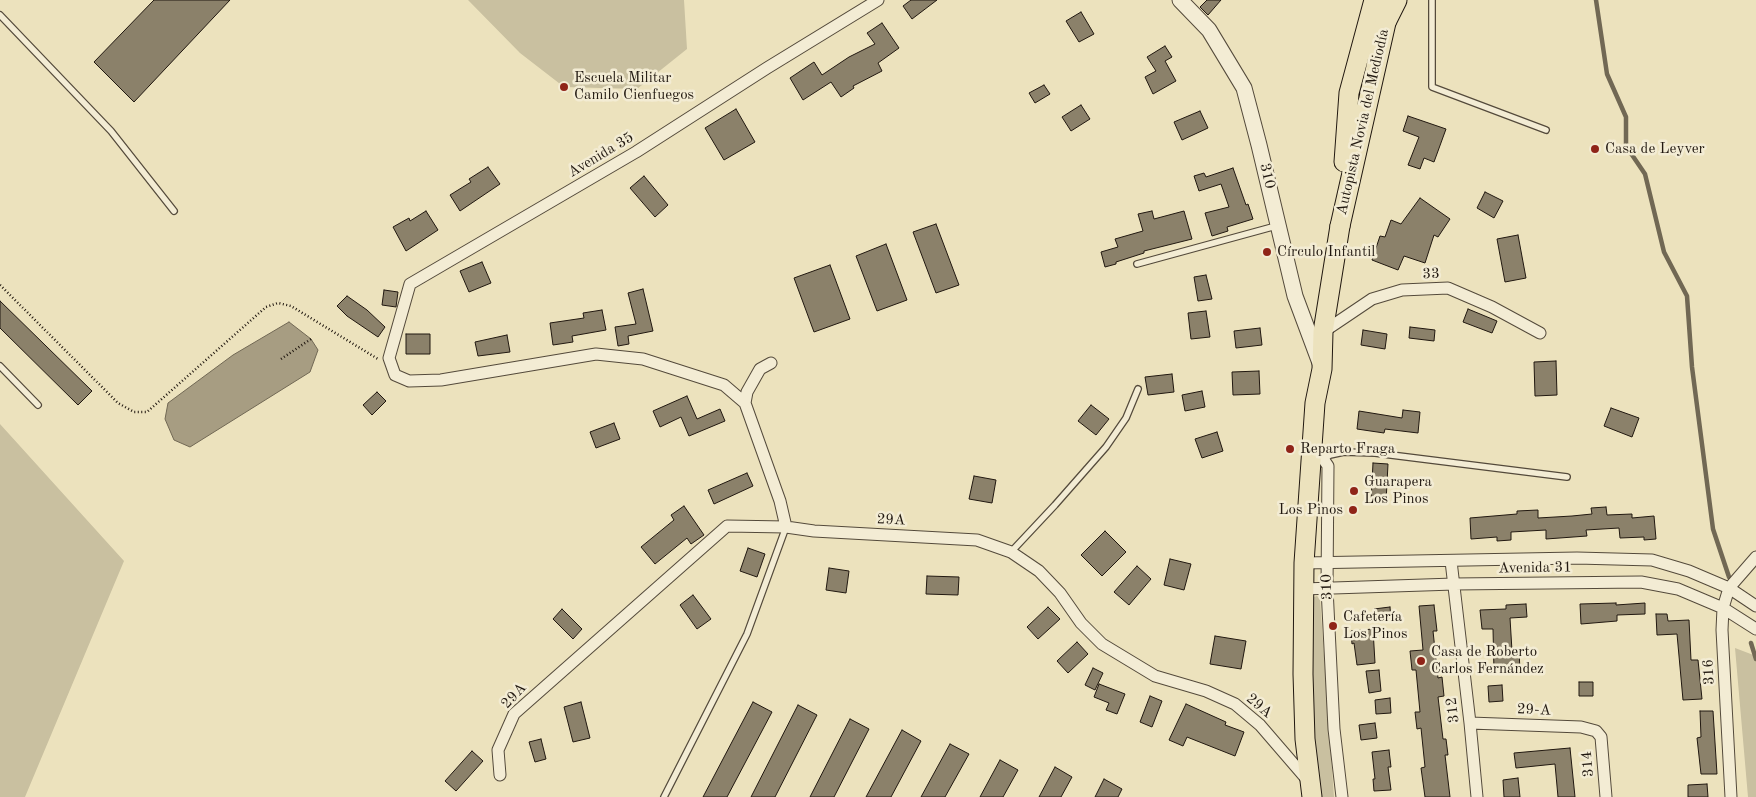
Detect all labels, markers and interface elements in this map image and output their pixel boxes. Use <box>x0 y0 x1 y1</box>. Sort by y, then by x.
street label: Autopista Novia del Mediodía <box>1333 27 1393 217</box>
place label: Escuela Militar Camilo Cienfuegos <box>574 69 694 104</box>
marker: Escuela Militar Camilo Cienfuegos <box>558 81 570 93</box>
street label: Avenida 35 <box>565 128 637 182</box>
place label: Casa de Leyver <box>1605 140 1705 158</box>
marker: Casa de Leyver <box>1589 143 1601 155</box>
street label: 310 <box>1255 161 1279 191</box>
place label: Círculo Infantil <box>1277 243 1375 261</box>
marker: Círculo Infantil <box>1261 246 1273 258</box>
street label: 33 <box>1422 265 1440 283</box>
place label: Reparto Fraga <box>1300 440 1395 458</box>
marker: Reparto Fraga <box>1284 443 1296 455</box>
place label: Guarapera Los Pinos <box>1364 473 1432 508</box>
marker: Guarapera Los Pinos <box>1348 485 1360 497</box>
place label: Los Pinos <box>1279 501 1343 519</box>
marker: Los Pinos <box>1347 504 1359 516</box>
street label: 29A <box>876 510 906 530</box>
street label: Avenida 31 <box>1498 558 1572 578</box>
street label: 310 <box>1318 574 1336 600</box>
place label: Cafetería Los Pinos <box>1343 608 1407 643</box>
marker: Cafetería Los Pinos <box>1327 620 1339 632</box>
place label: Casa de Roberto Carlos Fernández <box>1431 643 1544 678</box>
marker: Casa de Roberto Carlos Fernández <box>1415 655 1427 667</box>
street label: 316 <box>1699 658 1719 686</box>
street label: 29A <box>498 679 530 713</box>
street label: 29A <box>1242 690 1276 722</box>
street label: 312 <box>1442 696 1464 724</box>
street label: 29-A <box>1516 700 1552 720</box>
street label: 314 <box>1578 750 1598 778</box>

